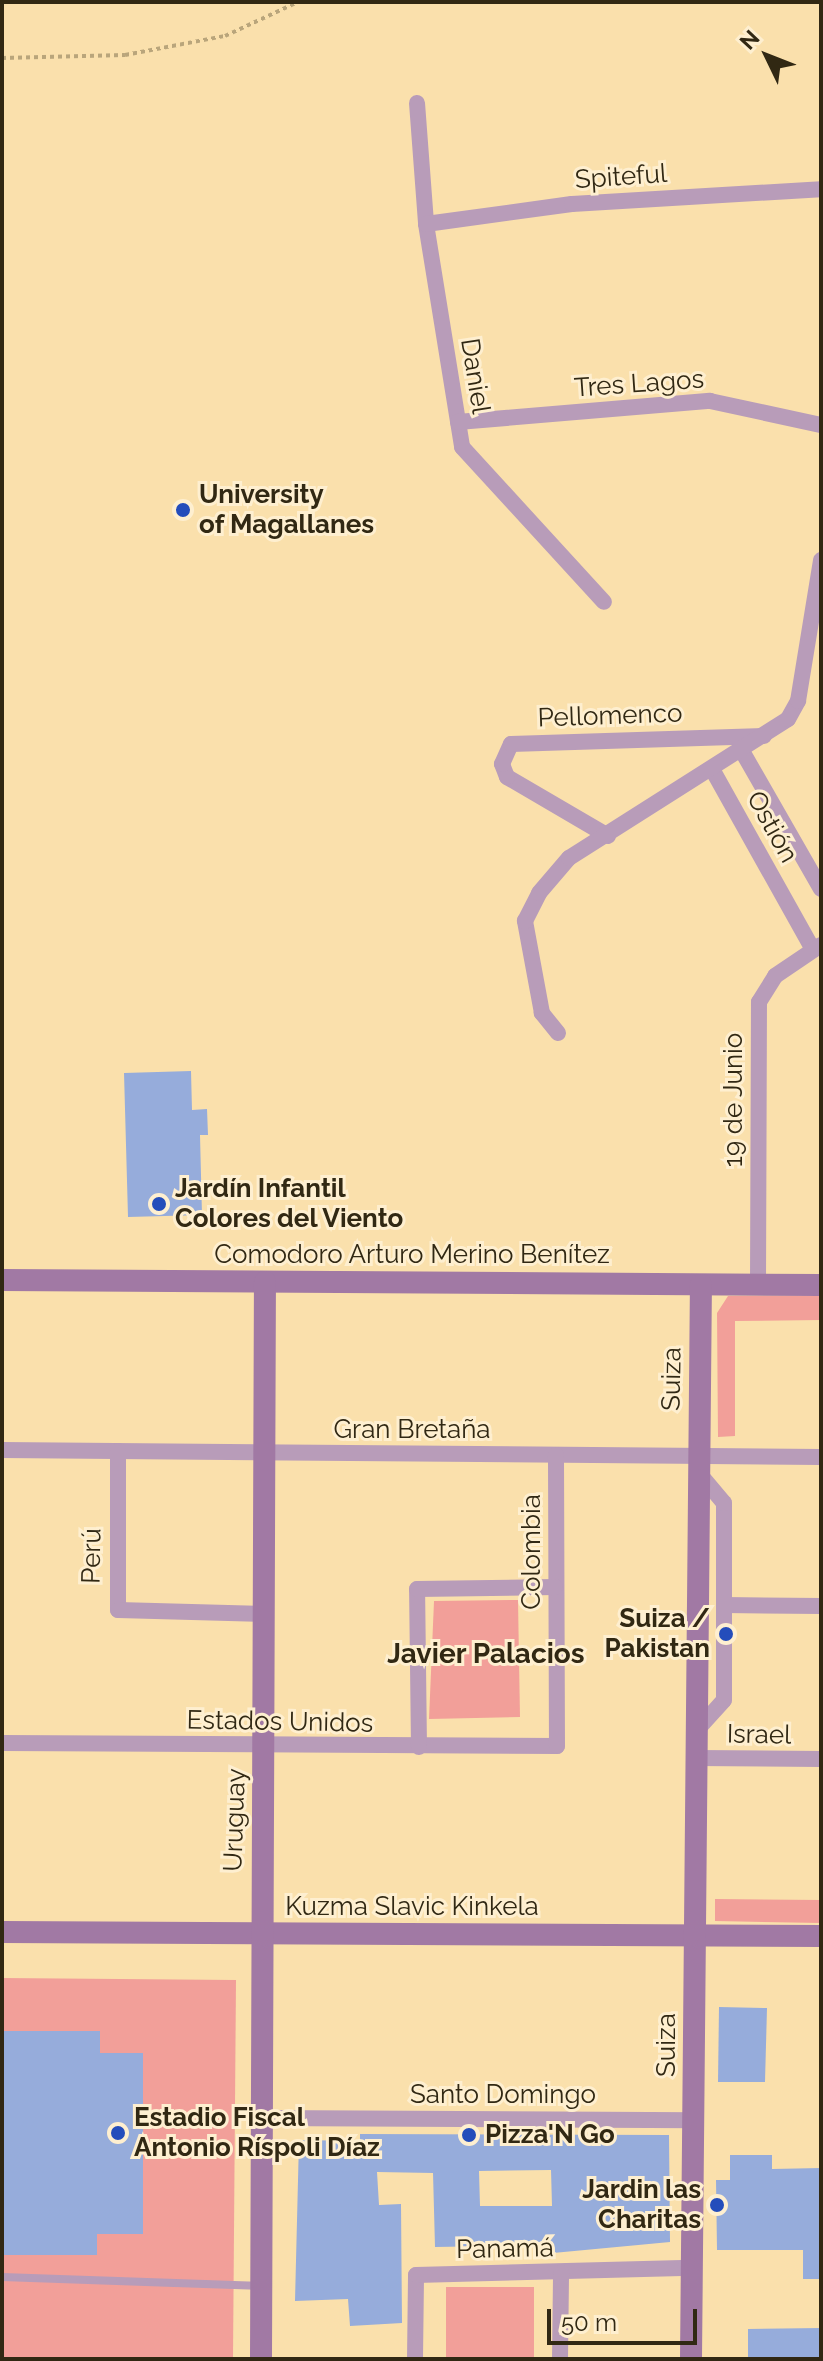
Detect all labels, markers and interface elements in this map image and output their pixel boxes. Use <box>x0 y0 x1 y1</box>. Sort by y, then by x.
north arrow <box>727 16 807 96</box>
text: N <box>734 25 765 55</box>
street label: Spiteful <box>574 158 668 196</box>
street label: Daniel <box>454 336 496 416</box>
street label: Tres Lagos <box>573 364 705 404</box>
place label: University of Magallanes <box>199 479 375 540</box>
marker: University of Magallanes <box>174 501 192 519</box>
street label: Pellomenco <box>537 698 683 734</box>
street label: Ostión <box>740 786 804 868</box>
street label: 19 de Junio <box>718 1032 750 1168</box>
place label: Jardín Infantil Colores del Viento <box>175 1173 405 1234</box>
marker: Jardín Infantil Colores del Viento <box>150 1195 168 1213</box>
street label: Comodoro Arturo Merino Benítez <box>214 1239 610 1271</box>
street label: Suiza <box>656 1347 688 1411</box>
street label: Gran Bretaña <box>333 1414 491 1446</box>
street label: Colombia <box>516 1494 548 1610</box>
street label: Perú <box>76 1528 108 1584</box>
place label: Suiza / Pakistan <box>605 1603 710 1664</box>
marker: Suiza / Pakistan <box>717 1625 735 1643</box>
district label: Javier Palacios <box>387 1637 585 1671</box>
street label: Estados Unidos <box>186 1705 374 1739</box>
street label: Israel <box>727 1719 791 1751</box>
street label: Uruguay <box>218 1768 252 1872</box>
street label: Kuzma Slavic Kinkela <box>285 1891 539 1923</box>
street label: Suiza <box>651 2013 683 2077</box>
street label: Santo Domingo <box>410 2079 596 2111</box>
place label: Estadio Fiscal Antonio Ríspoli Díaz <box>134 2102 380 2164</box>
place label: Pizza'N Go <box>485 2119 615 2151</box>
marker: Estadio Fiscal Antonio Ríspoli Díaz <box>109 2124 127 2142</box>
marker: Pizza'N Go <box>460 2126 478 2144</box>
place label: Jardin las Charitas <box>582 2174 701 2236</box>
marker: Jardin las Charitas <box>708 2196 726 2214</box>
street label: Panamá <box>456 2233 554 2265</box>
scale bar <box>551 2293 701 2343</box>
text: 50 m <box>561 2308 617 2337</box>

